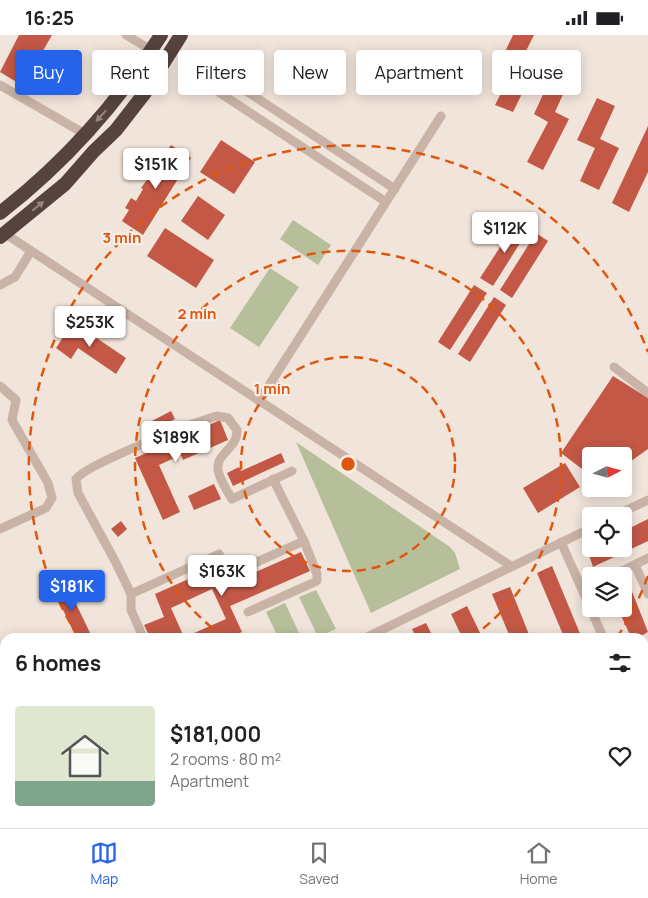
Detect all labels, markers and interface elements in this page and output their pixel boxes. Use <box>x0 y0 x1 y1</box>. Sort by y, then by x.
text: 16:25 <box>25 5 74 31</box>
chip: Buy <box>15 50 82 95</box>
chip: Rent <box>92 50 168 95</box>
chip: Filters <box>178 50 264 95</box>
chip: New <box>274 50 346 95</box>
chip: Apartment <box>356 50 482 95</box>
chip: House <box>492 50 581 95</box>
one-way arrow <box>95 110 107 122</box>
pin: $151K <box>121 147 191 190</box>
text: $151K <box>134 153 178 175</box>
one-way arrow <box>31 201 44 212</box>
pin: $112K <box>470 211 540 254</box>
text: $112K <box>483 217 527 239</box>
text: 3 min <box>103 227 141 248</box>
text: 2 min <box>177 303 217 324</box>
pin: $253K <box>55 305 125 348</box>
text: $253K <box>66 311 114 333</box>
text: 1 min <box>254 378 290 399</box>
pin: $189K <box>141 421 211 463</box>
text: $189K <box>152 426 200 448</box>
north arrow <box>582 447 632 497</box>
map controls <box>582 447 632 617</box>
centre of rings <box>339 455 357 473</box>
button: locate <box>582 507 632 557</box>
pin: $163K <box>187 555 257 597</box>
text: $163K <box>199 560 245 582</box>
button: layers <box>582 567 632 617</box>
pin: $181K <box>37 569 107 612</box>
text: $181K <box>50 575 94 597</box>
text: 6 homes <box>15 649 101 677</box>
icon: filters <box>606 649 634 677</box>
text: $181,000 <box>170 720 261 748</box>
icon: home <box>55 726 115 786</box>
icon: heart <box>606 742 634 770</box>
text: 2 rooms · 80 m² <box>170 748 281 770</box>
text: Apartment <box>170 770 249 792</box>
tab: Map <box>90 839 118 888</box>
tab: Saved <box>299 839 339 888</box>
tab: Home <box>520 839 558 888</box>

